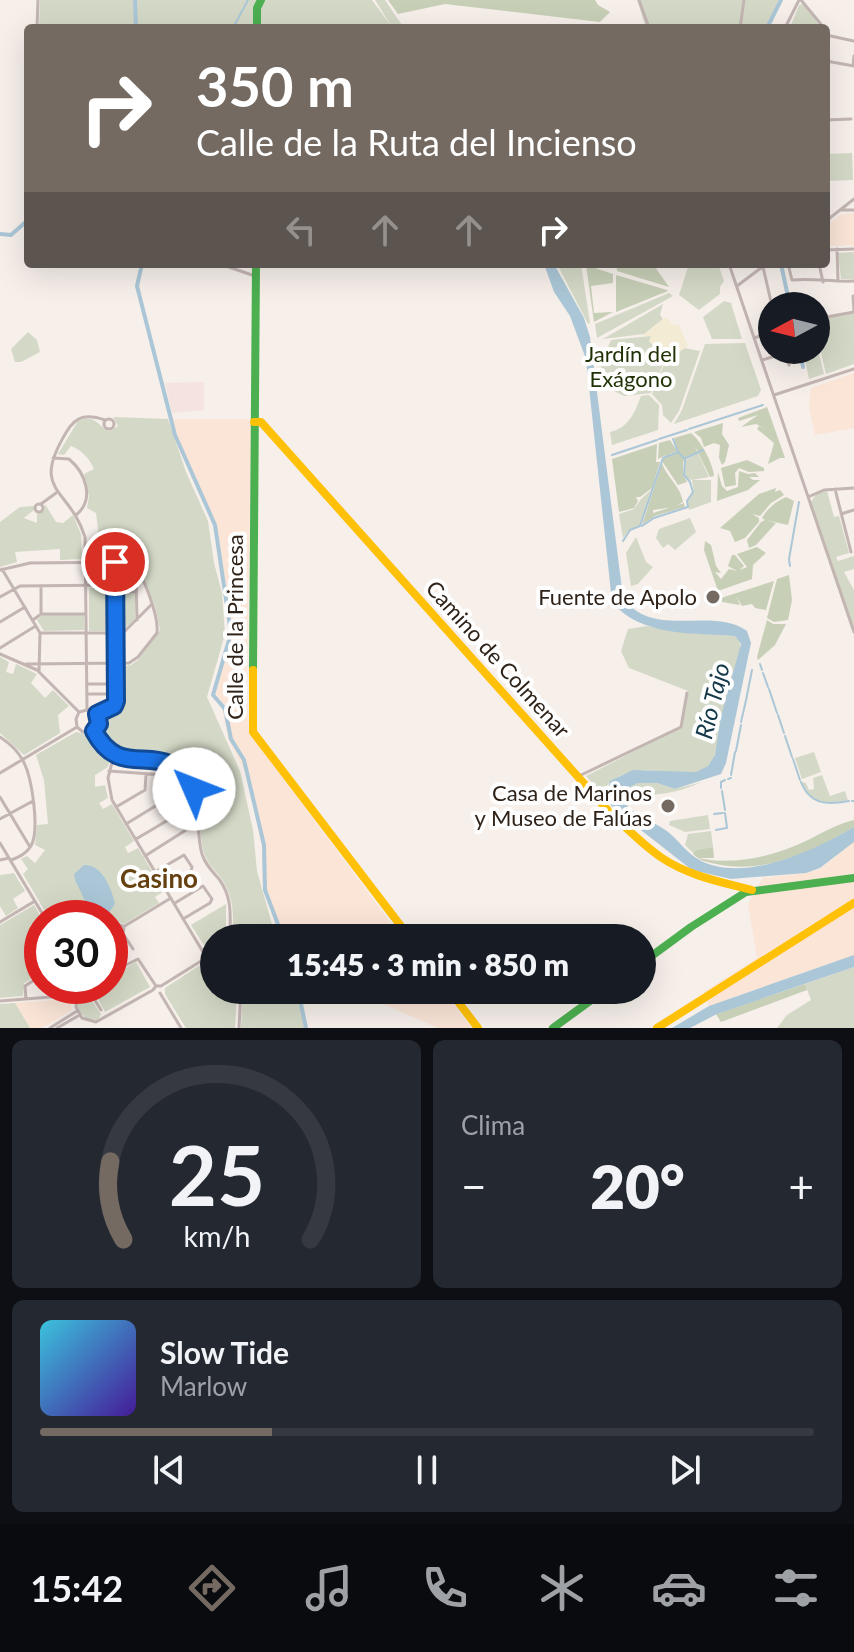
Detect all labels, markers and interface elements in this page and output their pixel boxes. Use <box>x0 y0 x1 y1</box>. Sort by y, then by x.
text: 350 m <box>196 52 354 119</box>
icon: right <box>64 56 168 160</box>
text: Calle de la Ruta del Incienso <box>196 120 637 164</box>
icon: left <box>279 208 323 252</box>
icon: ahead <box>363 208 407 252</box>
icon: ahead <box>447 208 491 252</box>
icon: right <box>531 208 575 252</box>
north arrow <box>758 292 830 364</box>
map controls <box>758 292 830 364</box>
park label: Jardín del Exágono <box>585 340 677 392</box>
pin <box>81 528 149 596</box>
street label: Calle de la Princesa <box>221 534 248 720</box>
icon: arrive <box>93 540 137 584</box>
street label: Camino de Colmenar <box>421 575 576 743</box>
place label: Fuente de Apolo <box>538 583 697 610</box>
marker: Fuente de Apolo <box>704 588 722 606</box>
water label: Río Tajo <box>688 660 735 742</box>
position arrow <box>152 747 236 831</box>
place label: Casa de Marinos y Museo de Falúas <box>475 779 652 831</box>
marker: Casa de Marinos y Museo de Falúas <box>659 797 677 815</box>
district label: Casino <box>120 862 198 894</box>
speed limit sign: 30 <box>24 900 128 1004</box>
text: 15:45 · 3 min · 850 m <box>287 946 569 982</box>
text: Clima <box>461 1109 525 1141</box>
text: 25 <box>168 1124 265 1224</box>
text: 20° <box>590 1150 685 1222</box>
text: − <box>461 1160 487 1212</box>
text: + <box>788 1160 814 1212</box>
text: km/h <box>183 1219 250 1253</box>
text: Slow Tide <box>160 1334 289 1370</box>
text: Marlow <box>160 1370 247 1402</box>
icon: previous <box>147 1448 191 1492</box>
icon: pause <box>405 1448 449 1492</box>
icon: next <box>663 1448 707 1492</box>
icon: directions <box>184 1560 240 1616</box>
icon: music <box>301 1560 357 1616</box>
icon: phone <box>417 1560 473 1616</box>
icon: climate <box>534 1560 590 1616</box>
icon: car <box>651 1560 707 1616</box>
icon: filters <box>768 1560 824 1616</box>
text: 15:42 <box>30 1566 123 1610</box>

